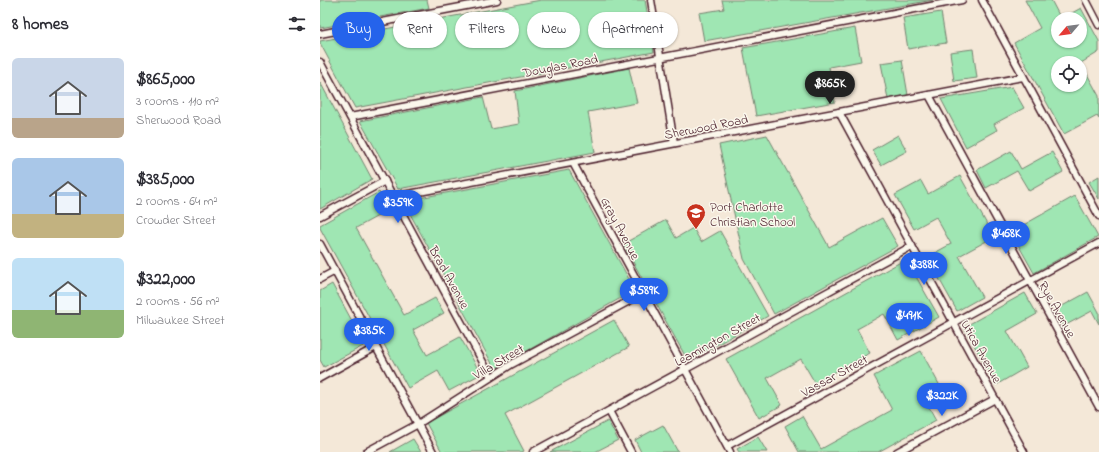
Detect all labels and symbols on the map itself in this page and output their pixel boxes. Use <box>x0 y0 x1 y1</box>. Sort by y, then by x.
north arrow <box>1051 12 1087 48</box>
street label: Douglas Road <box>520 50 600 84</box>
pin: $865K <box>802 71 858 105</box>
street label: Sherwood Road <box>663 110 751 145</box>
pin: $359K <box>370 190 426 224</box>
street label: Gray Avenue <box>594 194 644 264</box>
place label: Port Charlotte Christian School <box>710 198 795 232</box>
school or university icon: Port Charlotte Christian School <box>685 202 707 230</box>
pin: $468K <box>978 221 1034 255</box>
street label: Brad Avenue <box>423 242 474 313</box>
pin: $388K <box>896 252 952 286</box>
pin: $589K <box>616 278 672 312</box>
street label: Rye Avenue <box>1032 278 1080 342</box>
pin: $491K <box>881 303 937 337</box>
street label: Leamington Street <box>671 308 765 373</box>
street label: Utica Avenue <box>955 317 1006 387</box>
pin: $385K <box>341 318 397 352</box>
street label: Villa Street <box>469 339 528 385</box>
street label: Vassar Street <box>797 350 872 403</box>
pin: $322K <box>914 383 970 417</box>

